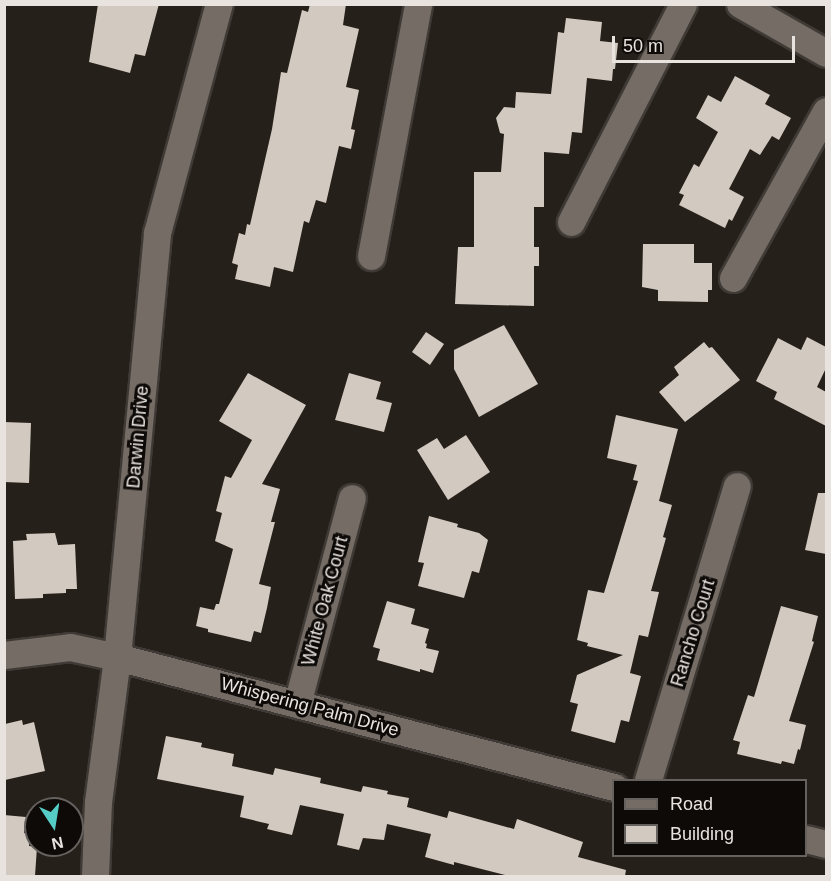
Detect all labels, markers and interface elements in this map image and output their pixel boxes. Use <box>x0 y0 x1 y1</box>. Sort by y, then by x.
scale bar <box>615 24 798 62</box>
text: 50 m <box>623 36 663 56</box>
street label: Darwin Drive <box>123 385 153 489</box>
street label: White Oak Court <box>297 534 353 668</box>
street label: Rancho Court <box>666 577 720 689</box>
street label: Whispering Palm Drive <box>219 673 401 741</box>
legend <box>612 779 807 857</box>
text: Road <box>670 794 713 814</box>
north arrow <box>24 797 84 857</box>
text: Building <box>670 824 734 844</box>
text: N <box>50 834 65 853</box>

